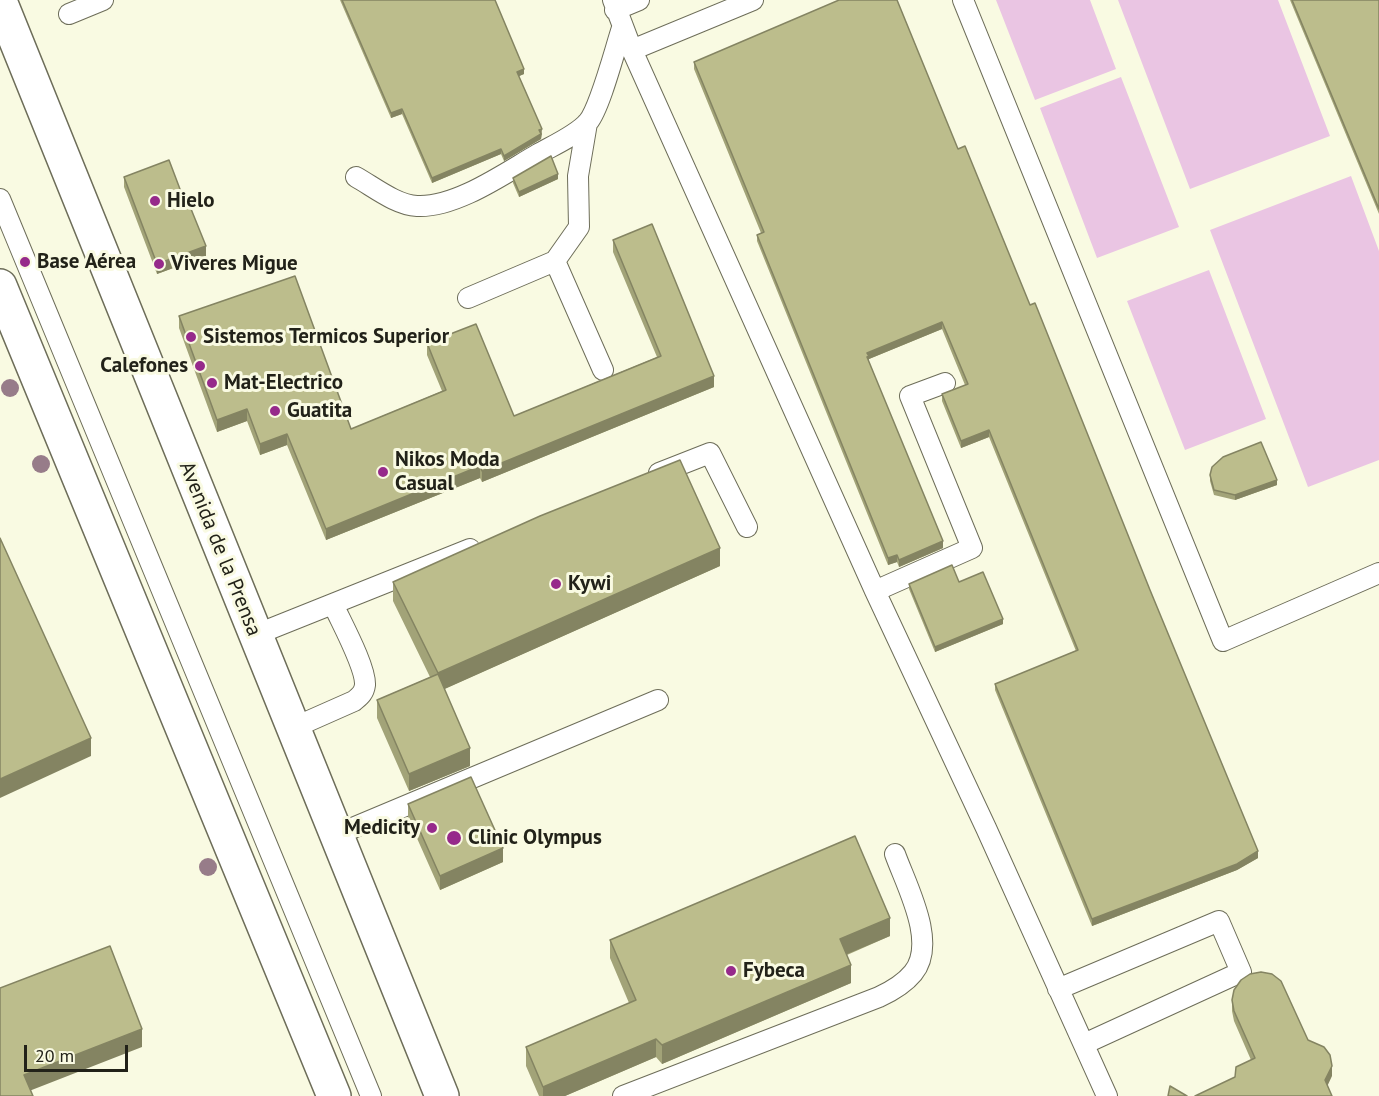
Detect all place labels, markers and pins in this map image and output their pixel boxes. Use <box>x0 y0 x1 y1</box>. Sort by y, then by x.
place label: Hielo <box>167 188 214 214</box>
marker: Hielo <box>148 194 162 208</box>
place label: Base Aérea <box>37 249 136 275</box>
place label: Viveres Migue <box>171 251 298 277</box>
marker: Base Aérea <box>18 255 32 269</box>
marker: Viveres Migue <box>152 257 166 271</box>
place label: Sistemos Termicos Superior <box>203 324 449 350</box>
marker: Sistemos Termicos Superior <box>184 330 198 344</box>
place label: Calefones <box>100 353 188 379</box>
marker: Calefones <box>193 359 207 373</box>
place label: Mat-Electrico <box>224 370 343 396</box>
marker: Mat-Electrico <box>205 376 219 390</box>
place label: Guatita <box>287 398 352 424</box>
marker: Guatita <box>268 404 282 418</box>
place label: Nikos Moda Casual <box>395 447 500 497</box>
marker: Nikos Moda Casual <box>376 465 390 479</box>
place label: Kywi <box>568 571 611 597</box>
marker: Kywi <box>549 577 563 591</box>
place label: Medicity <box>344 815 420 841</box>
marker: Medicity <box>425 821 439 835</box>
place label: Clinic Olympus <box>468 825 602 851</box>
marker: Clinic Olympus <box>445 829 463 847</box>
place label: Fybeca <box>743 958 805 984</box>
marker: Fybeca <box>724 964 738 978</box>

